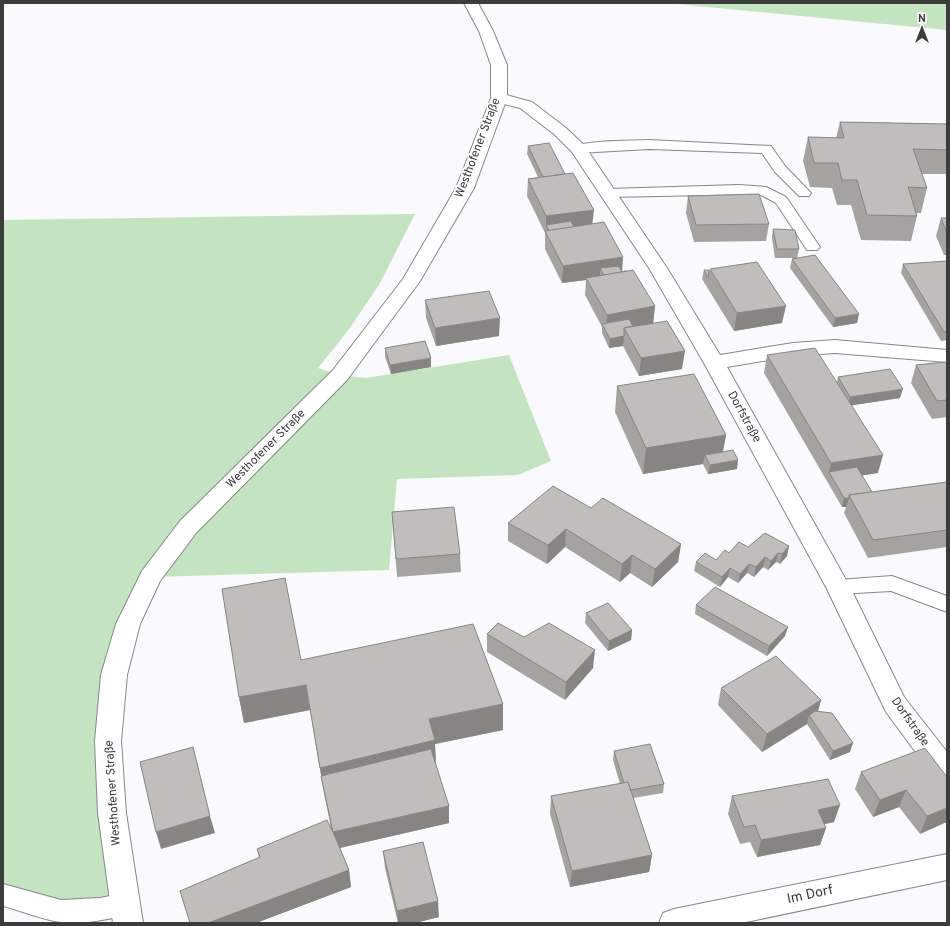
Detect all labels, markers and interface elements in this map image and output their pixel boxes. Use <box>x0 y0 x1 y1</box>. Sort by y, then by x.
north arrow <box>902 8 942 48</box>
text: N <box>918 12 926 26</box>
street label: Westhofener Straße <box>452 96 504 200</box>
street label: Dorfstraße <box>723 388 765 446</box>
street label: Westhofener Straße <box>223 406 309 492</box>
street label: Dorfstraße <box>887 694 933 750</box>
street label: Westhofener Straße <box>101 740 125 846</box>
street label: Im Dorf <box>786 882 835 908</box>

